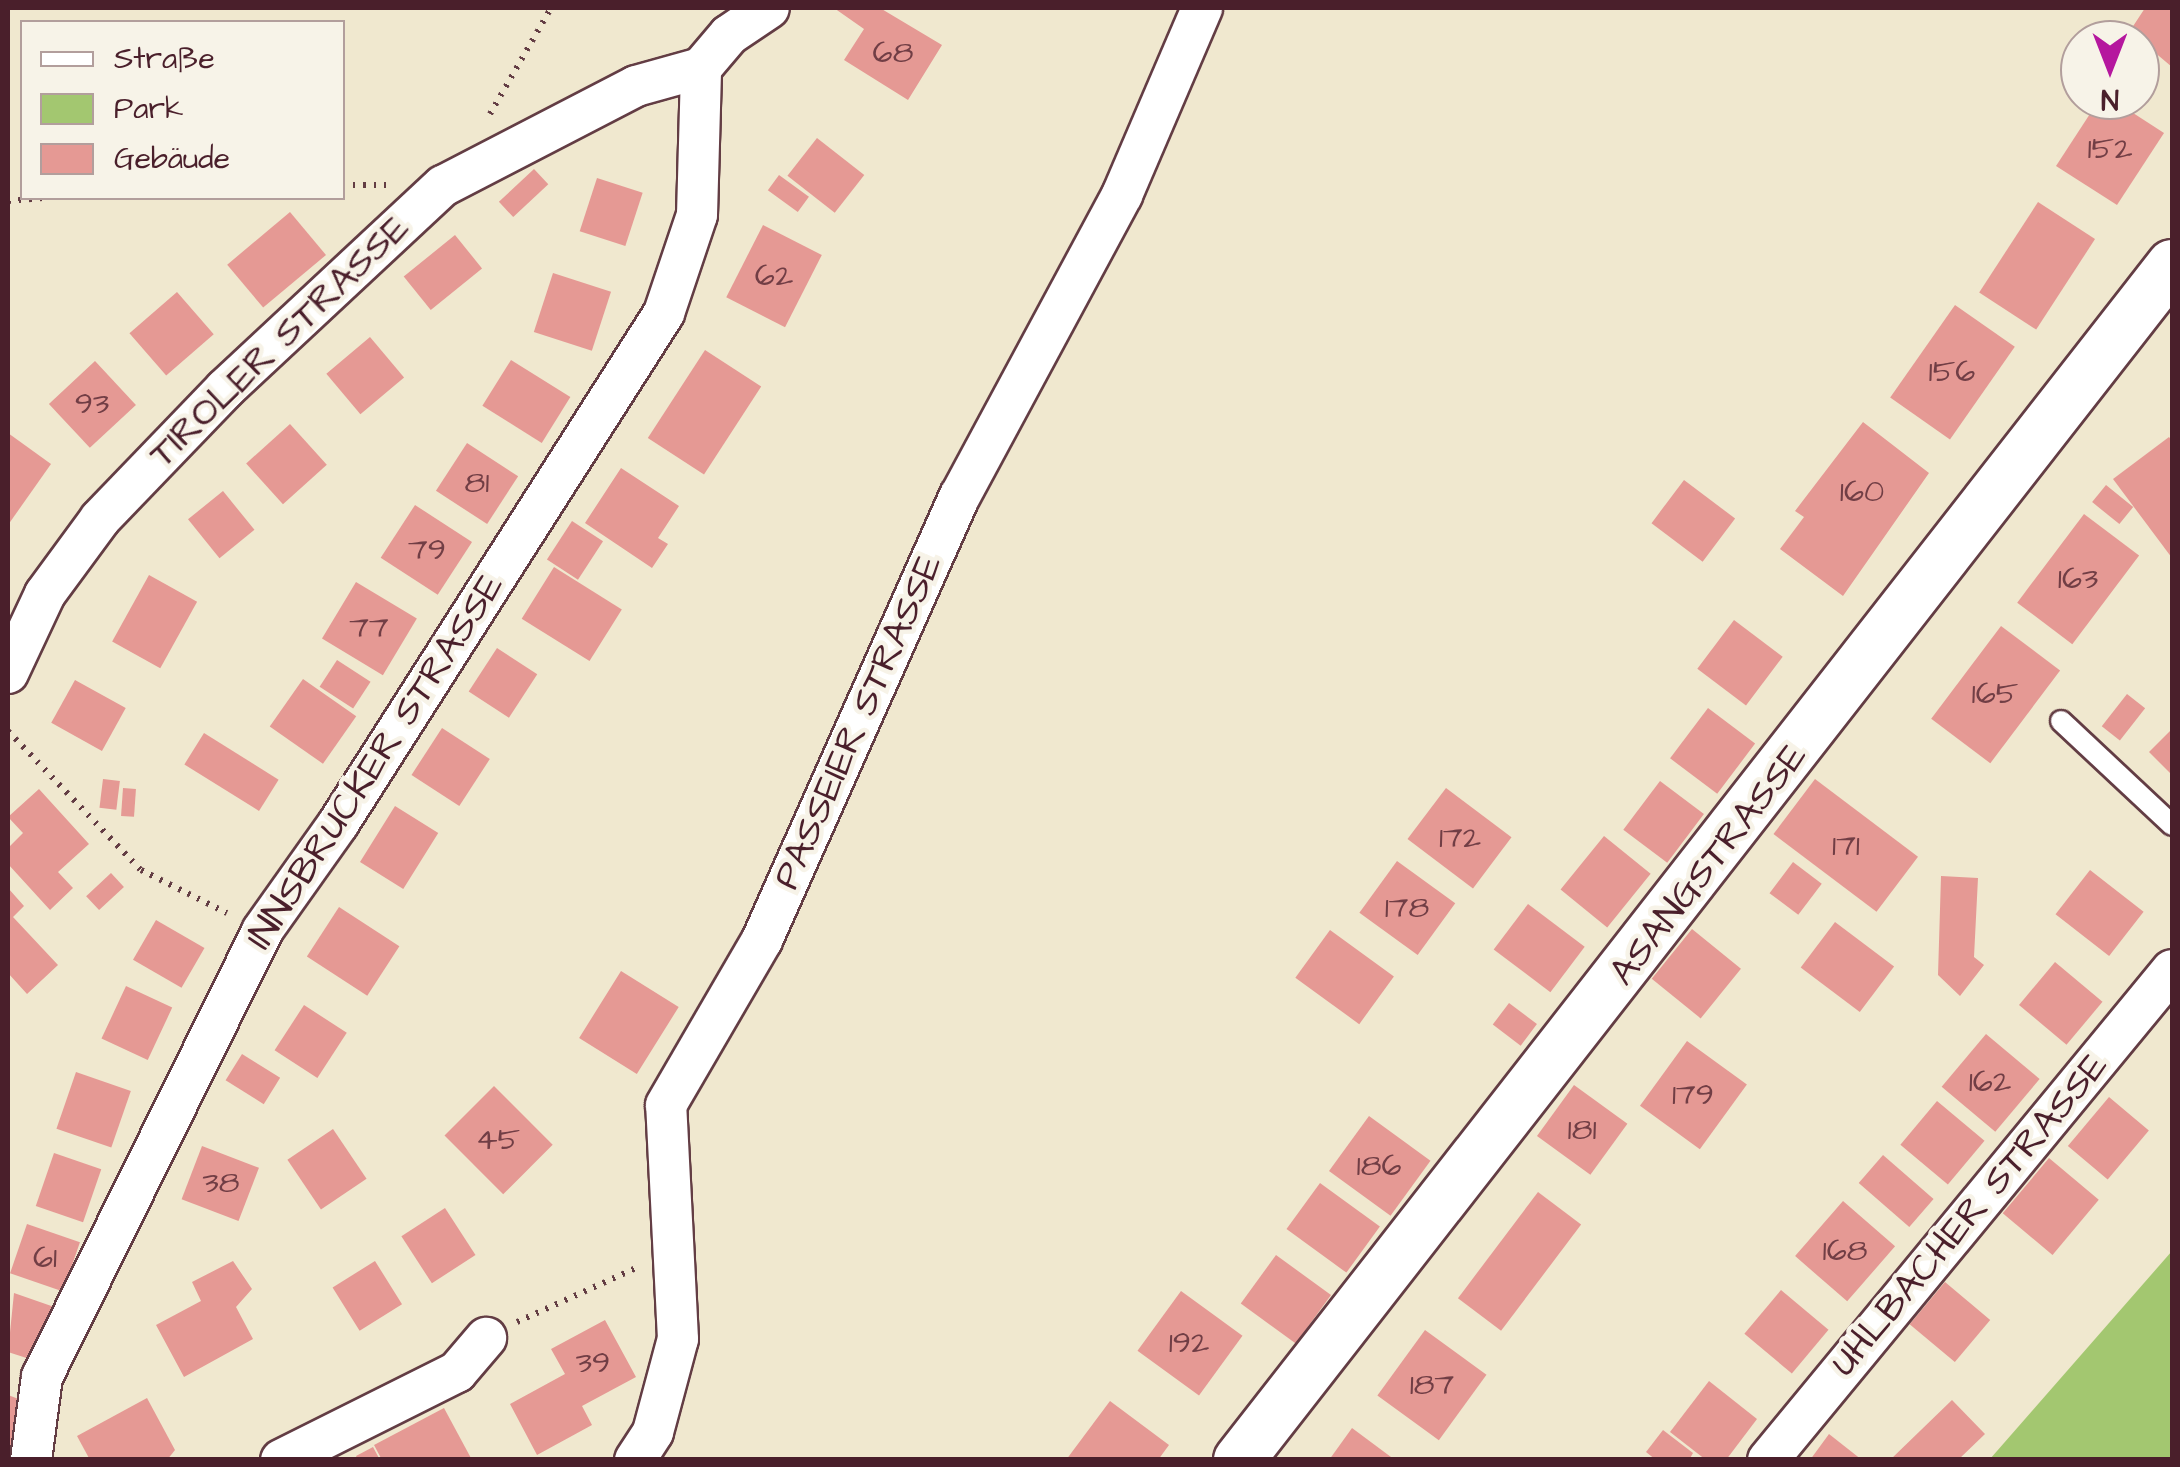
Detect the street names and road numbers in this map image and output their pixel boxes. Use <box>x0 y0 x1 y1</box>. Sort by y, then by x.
street label: TIROLER STRASSE <box>140 206 420 478</box>
street label: PASSEIER STRASSE <box>765 548 953 896</box>
street label: INNSBRUCKER STRASSE <box>237 566 515 958</box>
street label: ASANGSTRASSE <box>1601 735 1817 995</box>
street label: UHLBACHER STRASSE <box>1822 1044 2118 1386</box>

